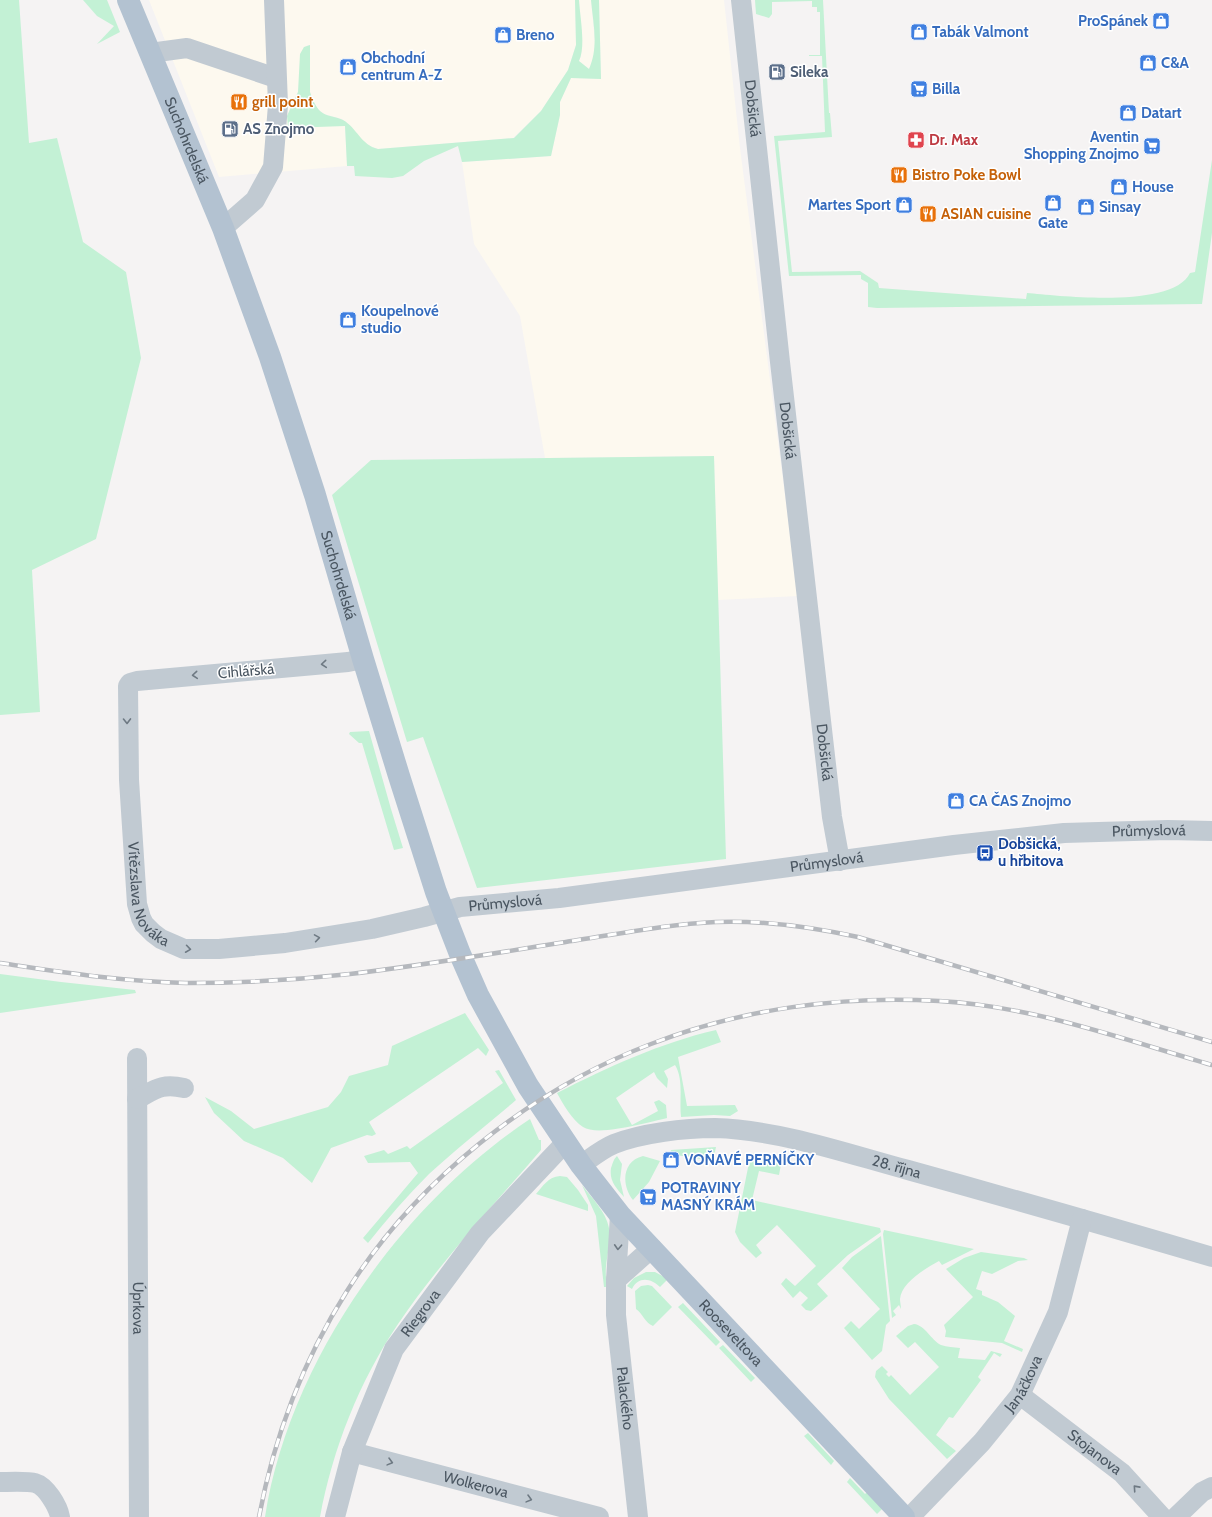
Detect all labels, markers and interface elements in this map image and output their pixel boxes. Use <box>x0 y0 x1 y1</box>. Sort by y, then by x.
shop icon: ProSpánek <box>1151 11 1171 31</box>
place label: ProSpánek <box>1078 12 1149 30</box>
shop icon: Tabák Valmont <box>909 22 929 42</box>
place label: Tabák Valmont <box>932 23 1029 41</box>
shop icon: Breno <box>493 25 513 45</box>
place label: Breno <box>516 26 555 44</box>
place label: Obchodní centrum A-Z <box>361 49 443 84</box>
shop icon: C&A <box>1138 53 1158 73</box>
place label: C&A <box>1161 54 1190 72</box>
shop icon: Obchodní centrum A-Z <box>338 57 358 77</box>
fuel station icon: Sileka <box>767 62 787 82</box>
place label: Sileka <box>790 63 829 81</box>
street label: Dobšická <box>741 79 765 139</box>
supermarket icon: Billa <box>909 79 929 99</box>
place label: Billa <box>932 80 961 98</box>
restaurant icon: grill point <box>229 92 249 112</box>
place label: grill point <box>252 93 313 111</box>
street label: Suchohrdelská <box>160 94 213 187</box>
shop icon: Datart <box>1118 103 1138 123</box>
place label: Datart <box>1141 104 1182 122</box>
fuel station icon: AS Znojmo <box>220 119 240 139</box>
place label: AS Znojmo <box>243 120 315 138</box>
place label: Aventin Shopping Znojmo <box>1024 128 1139 163</box>
pharmacy icon: Dr. Max <box>906 130 926 150</box>
place label: Dr. Max <box>929 131 979 149</box>
supermarket icon: Aventin Shopping Znojmo <box>1142 136 1162 156</box>
restaurant icon: Bistro Poke Bowl <box>889 165 909 185</box>
place label: Bistro Poke Bowl <box>912 166 1021 184</box>
shop icon: House <box>1109 177 1129 197</box>
place label: House <box>1132 178 1174 196</box>
shop icon: Gate <box>1043 193 1063 213</box>
shop icon: Martes Sport <box>894 195 914 215</box>
place label: Martes Sport <box>808 196 891 214</box>
shop icon: Sinsay <box>1076 197 1096 217</box>
place label: Sinsay <box>1099 198 1142 216</box>
restaurant icon: ASIAN cuisine <box>918 204 938 224</box>
place label: ASIAN cuisine <box>941 205 1032 223</box>
place label: Gate <box>1038 214 1068 232</box>
place label: Koupelnové studio <box>361 302 439 337</box>
shop icon: Koupelnové studio <box>338 310 358 330</box>
street label: Dobšická <box>776 401 800 461</box>
street label: Suchohrdelská <box>317 528 360 623</box>
one-way arrow <box>321 659 327 668</box>
street label: Cihlářská <box>217 660 276 682</box>
one-way arrow <box>191 670 198 679</box>
one-way arrow <box>123 718 131 724</box>
street label: Dobšická <box>812 723 837 783</box>
shop icon: CA ČAS Znojmo <box>946 791 966 811</box>
place label: CA ČAS Znojmo <box>969 791 1072 810</box>
street label: Průmyslová <box>1112 821 1187 841</box>
place label: Dobšická, u hřbitova <box>998 835 1064 870</box>
street label: Vítězslava Nováka <box>124 841 172 951</box>
bus stop icon: Dobšická, u hřbitova <box>975 843 995 863</box>
street label: Průmyslová <box>789 848 865 876</box>
street label: Průmyslová <box>468 891 544 915</box>
one-way arrow <box>314 934 320 943</box>
one-way arrow <box>185 944 191 953</box>
shop icon: VOŇAVÉ PERNÍČKY <box>661 1150 681 1170</box>
place label: VOŇAVÉ PERNÍČKY <box>684 1150 815 1169</box>
street label: 28. října <box>870 1151 924 1182</box>
place label: POTRAVINY MASNÝ KRÁM <box>661 1179 755 1214</box>
supermarket icon: POTRAVINY MASNÝ KRÁM <box>638 1187 658 1207</box>
one-way arrow <box>613 1244 622 1250</box>
street label: Úprkova <box>129 1282 148 1335</box>
street label: Riegrova <box>397 1285 444 1340</box>
street label: Rooseveltova <box>695 1296 767 1371</box>
street label: Janáčkova <box>1000 1352 1046 1417</box>
street label: Palackého <box>613 1366 637 1431</box>
street label: Stojanova <box>1064 1426 1126 1479</box>
one-way arrow <box>386 1457 393 1466</box>
street label: Wolkerova <box>441 1467 511 1502</box>
one-way arrow <box>1133 1485 1141 1493</box>
one-way arrow <box>526 1494 532 1502</box>

